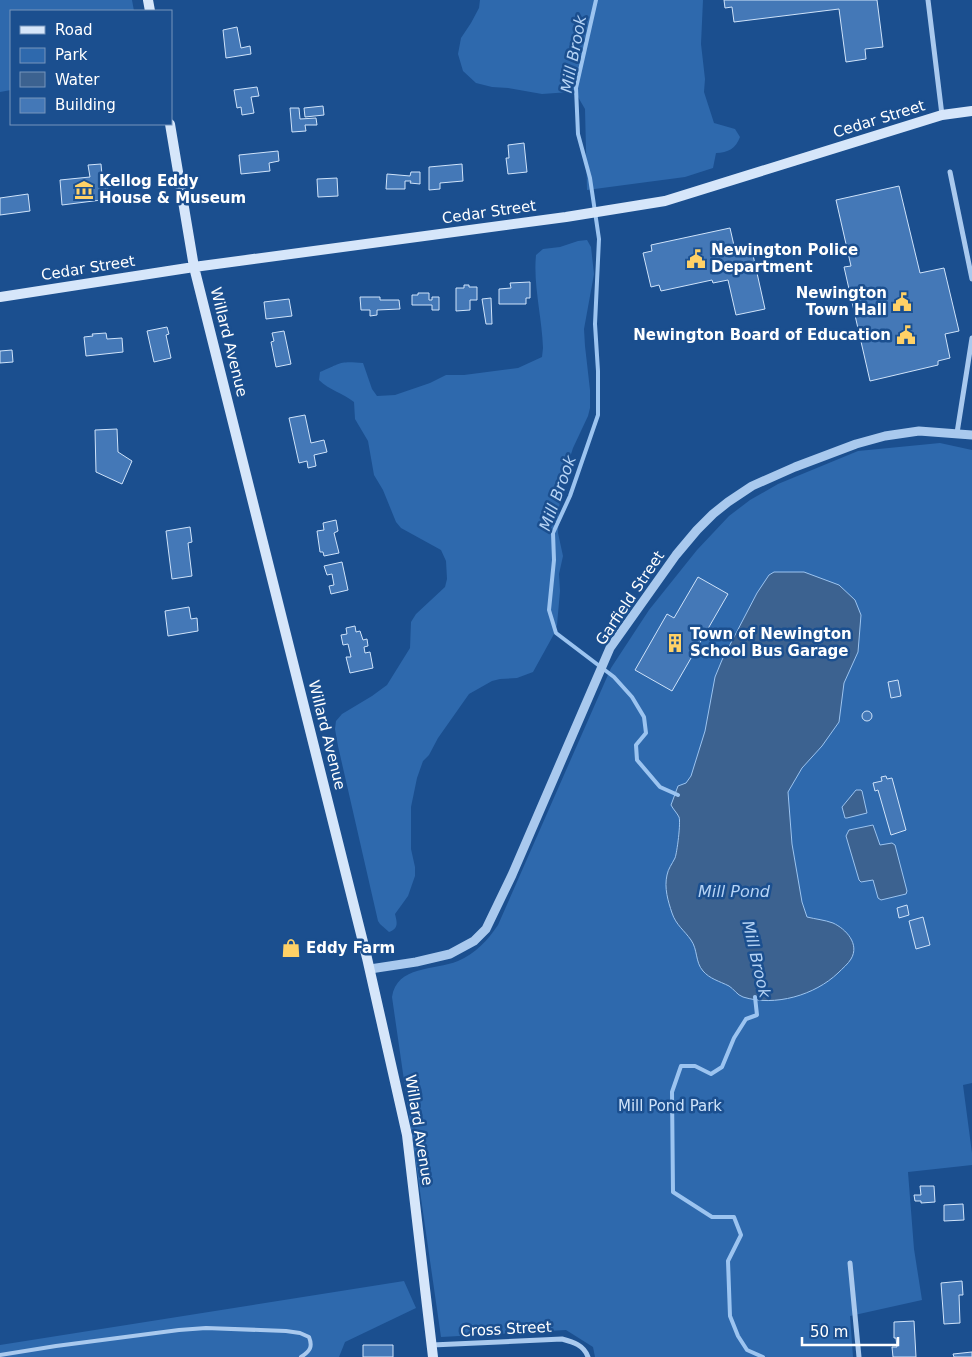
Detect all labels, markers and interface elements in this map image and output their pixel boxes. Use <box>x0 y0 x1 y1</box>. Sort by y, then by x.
legend <box>10 10 172 125</box>
water label: Mill Brook <box>557 13 590 94</box>
text: Road <box>55 21 93 39</box>
text: Park <box>55 46 88 64</box>
text: Water <box>55 71 100 89</box>
text: Building <box>55 96 116 114</box>
street label: Cedar Street <box>831 96 927 141</box>
place label: Kellog Eddy House & Museum <box>99 172 246 207</box>
museum icon: Kellog Eddy House & Museum <box>73 179 95 201</box>
street label: Cedar Street <box>441 196 537 228</box>
place label: Newington Police Department <box>711 241 858 276</box>
public building icon: Newington Police Department <box>685 248 707 270</box>
street label: Cedar Street <box>40 252 136 284</box>
place label: Newington Town Hall <box>796 284 887 319</box>
street label: Willard Avenue <box>207 285 251 399</box>
public building icon: Newington Town Hall <box>891 291 913 313</box>
public building icon: Newington Board of Education <box>895 324 917 346</box>
place label: Newington Board of Education <box>633 326 891 344</box>
water label: Mill Brook <box>535 452 580 533</box>
street label: Garfield Street <box>592 547 668 649</box>
place label: Town of Newington School Bus Garage <box>690 625 852 660</box>
building icon: Town of Newington School Bus Garage <box>664 632 686 654</box>
street label: Willard Avenue <box>305 678 349 792</box>
water label: Mill Pond <box>698 882 771 901</box>
water label: Mill Brook <box>738 919 775 1000</box>
shop icon: Eddy Farm <box>280 937 302 959</box>
place label: Eddy Farm <box>306 939 395 957</box>
street label: Willard Avenue <box>401 1073 437 1187</box>
park label: Mill Pond Park <box>618 1097 722 1115</box>
scale bar <box>802 1314 898 1346</box>
street label: Cross Street <box>460 1318 552 1340</box>
text: 50 m <box>810 1323 848 1341</box>

